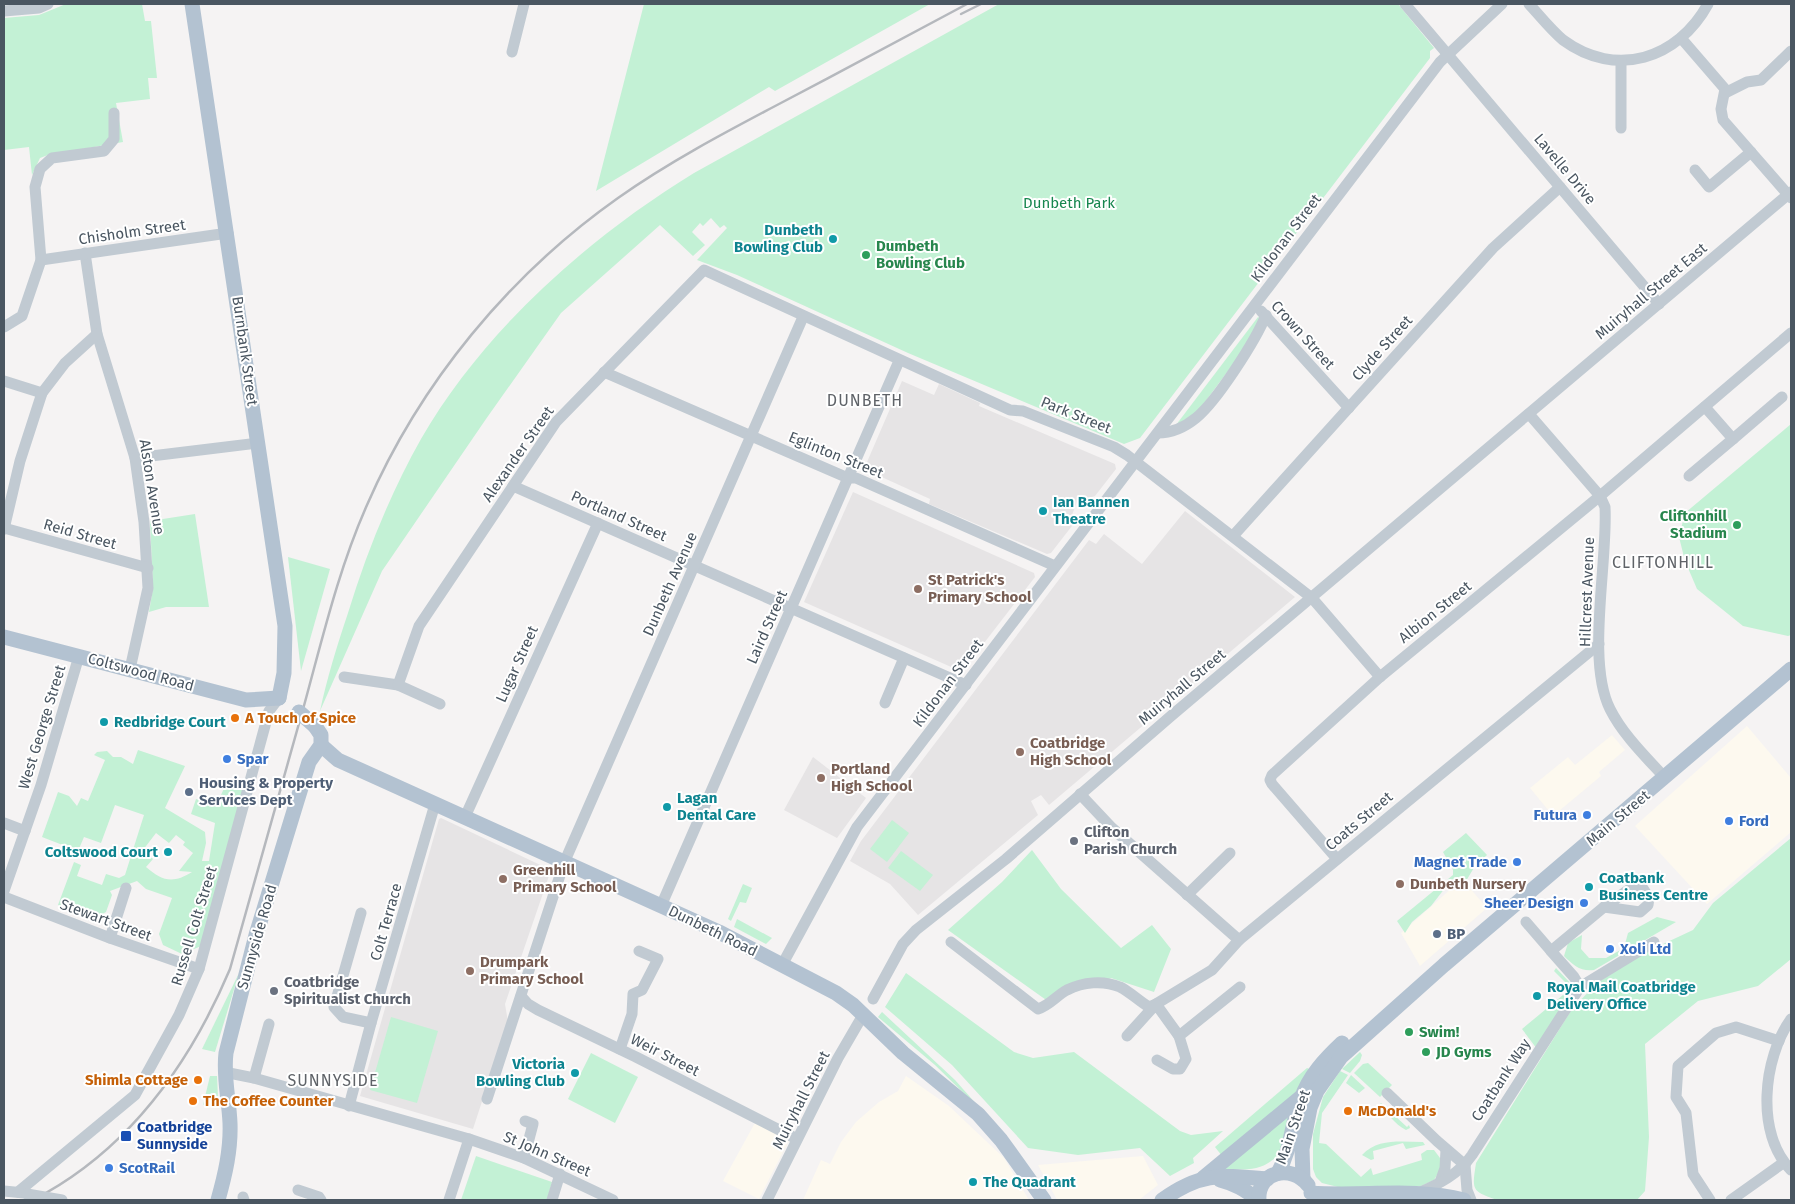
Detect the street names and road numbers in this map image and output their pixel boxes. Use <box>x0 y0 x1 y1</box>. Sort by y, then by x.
street label: Lavelle Drive <box>1530 130 1600 208</box>
street label: Kildonan Street <box>1247 190 1325 286</box>
street label: Chisholm Street <box>77 216 187 248</box>
street label: Muiryhall Street East <box>1591 239 1711 343</box>
street label: Burnbank Street <box>228 295 262 408</box>
street label: Crown Street <box>1267 297 1339 374</box>
street label: Clyde Street <box>1348 311 1416 384</box>
street label: Park Street <box>1038 393 1114 437</box>
street label: Alexander Street <box>478 402 558 505</box>
street label: Eglinton Street <box>786 428 886 482</box>
street label: Alston Avenue <box>136 438 168 536</box>
street label: Portland Street <box>568 487 670 545</box>
street label: Reid Street <box>42 515 119 553</box>
street label: Dunbeth Avenue <box>639 529 701 639</box>
street label: Hillcrest Avenue <box>1576 537 1598 647</box>
street label: Albion Street <box>1395 577 1475 647</box>
street label: Laird Street <box>743 587 791 667</box>
street label: Lugar Street <box>492 622 542 705</box>
street label: Kildonan Street <box>909 635 987 731</box>
street label: Muiryhall Street <box>1135 645 1230 729</box>
street label: Coltswood Road <box>86 649 196 695</box>
street label: West George Street <box>15 662 70 791</box>
street label: Main Street <box>1583 786 1654 850</box>
street label: Coats Street <box>1322 787 1397 854</box>
street label: Russell Colt Street <box>167 864 221 988</box>
street label: Colt Terrace <box>366 881 406 963</box>
street label: Sunnyside Road <box>233 882 281 992</box>
street label: Stewart Street <box>58 895 155 945</box>
street label: Dunbeth Road <box>665 902 761 960</box>
street label: Weir Street <box>627 1030 703 1080</box>
street label: Coatbank Way <box>1468 1035 1535 1125</box>
street label: Muiryhall Street <box>768 1047 834 1152</box>
street label: Main Street <box>1272 1087 1314 1167</box>
street label: St John Street <box>501 1128 594 1181</box>

